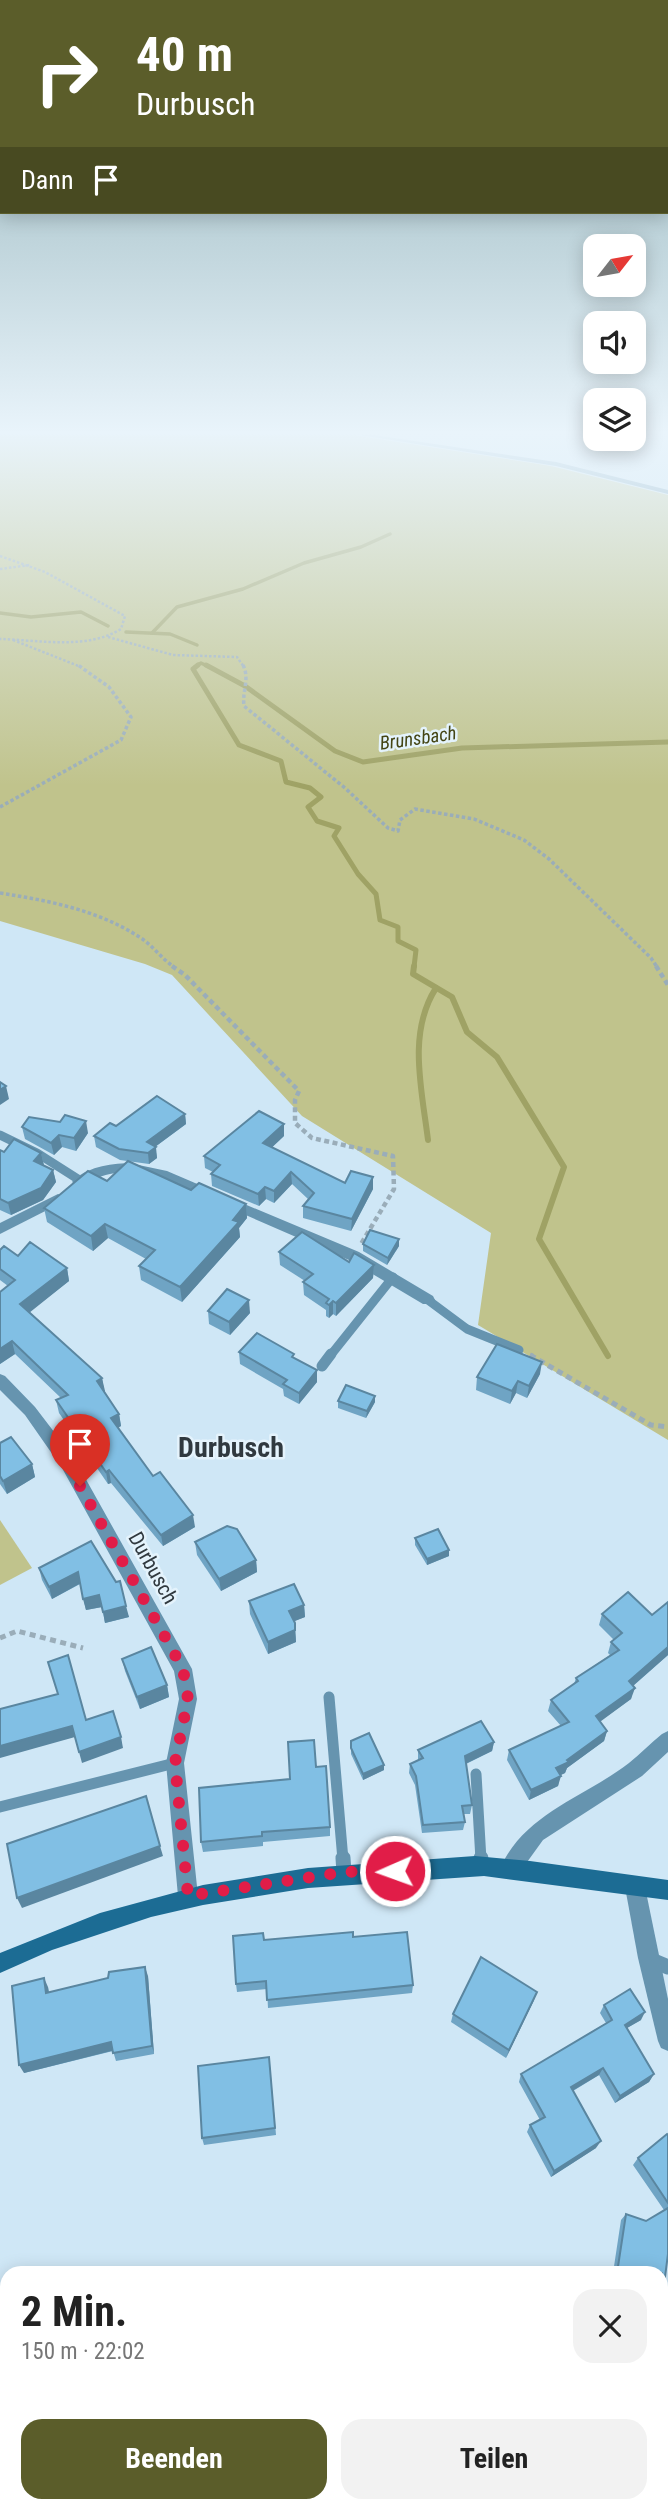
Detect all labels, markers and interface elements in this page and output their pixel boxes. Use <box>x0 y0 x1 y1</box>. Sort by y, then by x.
text: 40 m <box>136 26 233 83</box>
icon: right <box>21 28 112 119</box>
text: Durbusch <box>136 85 256 123</box>
icon: arrive <box>87 161 125 199</box>
text: Dann <box>21 165 73 195</box>
north arrow <box>583 234 646 298</box>
map controls <box>583 234 646 451</box>
button: sound <box>583 311 646 374</box>
button: layers <box>583 388 646 451</box>
water label: Brunsbach <box>378 721 458 755</box>
pin <box>50 1414 110 1486</box>
icon: arrive <box>61 1425 99 1463</box>
district label: Durbusch <box>178 1431 284 1464</box>
street label: Durbusch <box>123 1528 183 1608</box>
position arrow <box>358 1834 432 1908</box>
text: 2 Min. <box>21 2287 127 2336</box>
button: close <box>573 2289 647 2363</box>
text: 150 m · 22:02 <box>21 2338 145 2365</box>
button: Beenden <box>21 2419 327 2499</box>
button: Teilen <box>341 2419 647 2499</box>

